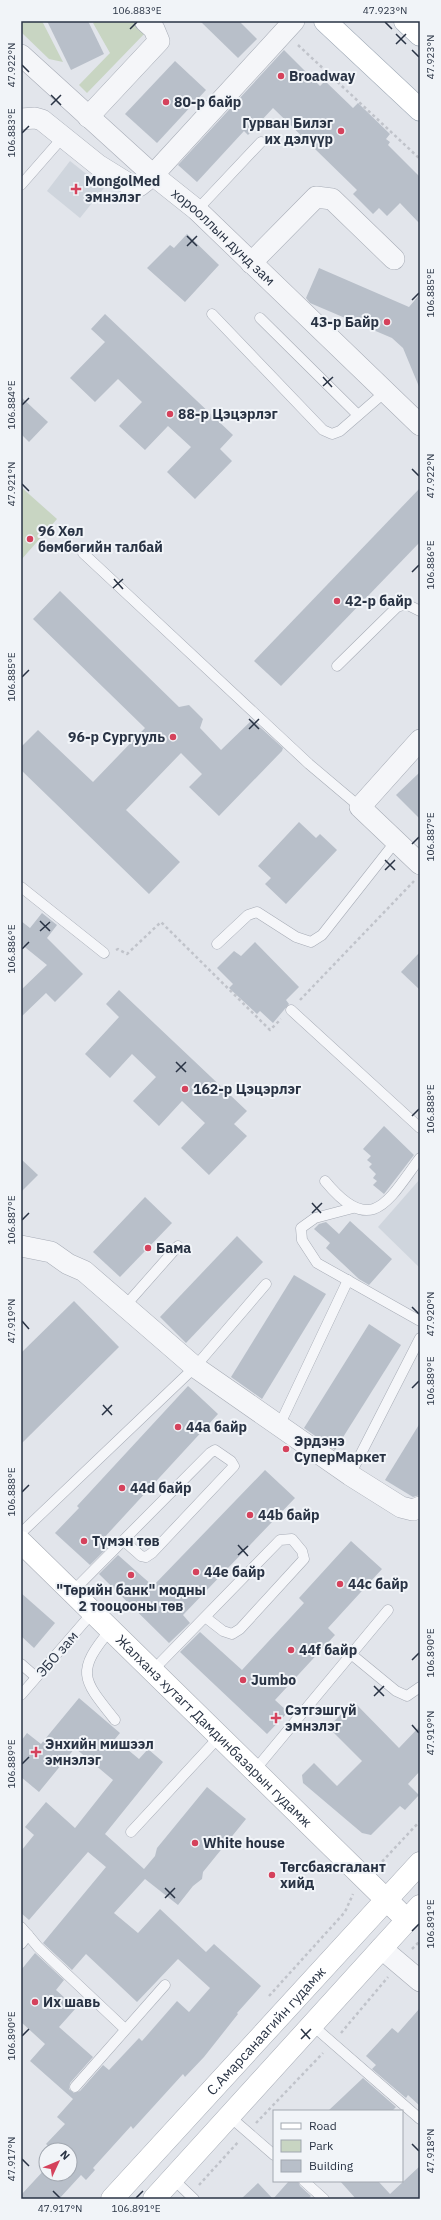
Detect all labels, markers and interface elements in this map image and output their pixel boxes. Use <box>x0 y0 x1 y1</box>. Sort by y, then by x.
text: 106.883°E <box>112 4 162 17</box>
text: 47.923°N <box>363 4 407 17</box>
text: 47.923°N <box>424 35 437 79</box>
text: 47.922°N <box>5 43 18 87</box>
place label: Broadway <box>289 67 356 85</box>
marker: Broadway <box>276 71 286 81</box>
place label: 80-р байр <box>174 93 241 111</box>
marker: 80-р байр <box>161 97 171 107</box>
text: 106.883°E <box>5 108 18 158</box>
place label: Гурван Билэг их дэлүүр <box>242 114 333 148</box>
marker: Гурван Билэг их дэлүүр <box>336 126 346 136</box>
place label: MongolMed эмнэлэг <box>85 172 160 206</box>
marker: MongolMed эмнэлэг <box>70 183 82 195</box>
street label: хорооллын дунд зам <box>168 184 279 289</box>
text: 106.885°E <box>424 268 437 318</box>
place label: 43-р Байр <box>310 313 379 331</box>
marker: 43-р Байр <box>382 317 392 327</box>
text: 106.884°E <box>5 380 18 430</box>
place label: 88-р Цэцэрлэг <box>178 405 278 423</box>
marker: 88-р Цэцэрлэг <box>165 409 175 419</box>
text: 47.922°N <box>424 454 437 498</box>
text: 47.921°N <box>5 462 18 506</box>
place label: 96 Хөл бөмбөгийн талбай <box>38 522 163 556</box>
marker: 96 Хөл бөмбөгийн талбай <box>25 534 35 544</box>
text: 106.886°E <box>424 540 437 590</box>
place label: 42-p байр <box>345 592 412 610</box>
marker: 42-p байр <box>332 596 342 606</box>
text: 106.885°E <box>5 652 18 702</box>
place label: 96-р Сургууль <box>68 728 165 746</box>
marker: 96-р Сургууль <box>168 732 178 742</box>
text: 106.887°E <box>424 812 437 862</box>
text: 106.886°E <box>5 924 18 974</box>
place label: 162-р Цэцэрлэг <box>193 1080 301 1098</box>
marker: 162-р Цэцэрлэг <box>180 1084 190 1094</box>
text: 106.888°E <box>424 1084 437 1134</box>
text: 106.887°E <box>5 1195 18 1245</box>
place label: Бама <box>156 1239 191 1257</box>
marker: Бама <box>143 1243 153 1253</box>
text: 47.920°N <box>424 1292 437 1336</box>
text: 47.919°N <box>5 1299 18 1343</box>
text: 106.889°E <box>424 1356 437 1406</box>
place label: 44a байр <box>186 1418 247 1436</box>
marker: 44a байр <box>173 1422 183 1432</box>
place label: Эрдэнэ СуперМаркет <box>294 1432 386 1466</box>
marker: Эрдэнэ СуперМаркет <box>281 1444 291 1454</box>
text: 106.888°E <box>5 1467 18 1517</box>
place label: 44d байр <box>130 1479 192 1497</box>
marker: 44d байр <box>117 1483 127 1493</box>
place label: 44b байр <box>258 1506 320 1524</box>
marker: 44b байр <box>245 1510 255 1520</box>
place label: Түмэн төв <box>92 1532 160 1550</box>
marker: Түмэн төв <box>79 1536 89 1546</box>
place label: 44e байр <box>204 1563 265 1581</box>
marker: 44e байр <box>191 1567 201 1577</box>
marker: "Төрийн банк" модны 2 тооцооны төв <box>126 1570 136 1580</box>
place label: 44c байр <box>348 1575 408 1593</box>
marker: 44c байр <box>335 1579 345 1589</box>
place label: "Төрийн банк" модны 2 тооцооны төв <box>56 1581 206 1615</box>
street label: ЭБО зам <box>32 1627 82 1681</box>
text: 106.890°E <box>424 1628 437 1678</box>
street label: Жалханз хутагт Дамдинбазарын гудамж <box>112 1631 316 1831</box>
place label: 44f байр <box>299 1641 357 1659</box>
marker: 44f байр <box>286 1645 296 1655</box>
place label: Jumbo <box>251 1671 296 1689</box>
marker: Jumbo <box>238 1675 248 1685</box>
place label: Сэтгэшгүй эмнэлэг <box>285 1701 357 1735</box>
text: 47.919°N <box>424 1711 437 1755</box>
marker: Сэтгэшгүй эмнэлэг <box>270 1712 282 1724</box>
place label: Энхийн мишээл эмнэлэг <box>45 1735 154 1769</box>
text: 106.889°E <box>5 1739 18 1789</box>
marker: Энхийн мишээл эмнэлэг <box>30 1746 42 1758</box>
place label: White house <box>203 1834 285 1852</box>
marker: White house <box>190 1838 200 1848</box>
place label: Төгсбаясгалант хийд <box>280 1858 386 1892</box>
marker: Төгсбаясгалант хийд <box>267 1870 277 1880</box>
text: 106.891°E <box>424 1899 437 1949</box>
street label: С.Амарсанаагийн гудамж <box>203 1963 330 2099</box>
place label: Их шавь <box>43 1993 100 2011</box>
marker: Их шавь <box>30 1997 40 2007</box>
text: 106.890°E <box>5 2011 18 2061</box>
legend <box>273 2110 403 2182</box>
text: Road <box>309 2118 337 2133</box>
text: 47.918°N <box>424 2129 437 2173</box>
text: 47.917°N <box>5 2137 18 2181</box>
text: Park <box>309 2138 334 2153</box>
north arrow <box>38 2142 78 2182</box>
text: N <box>57 2147 73 2163</box>
text: Building <box>309 2158 354 2173</box>
text: 47.917°N <box>38 2202 82 2215</box>
text: 106.891°E <box>111 2202 161 2215</box>

